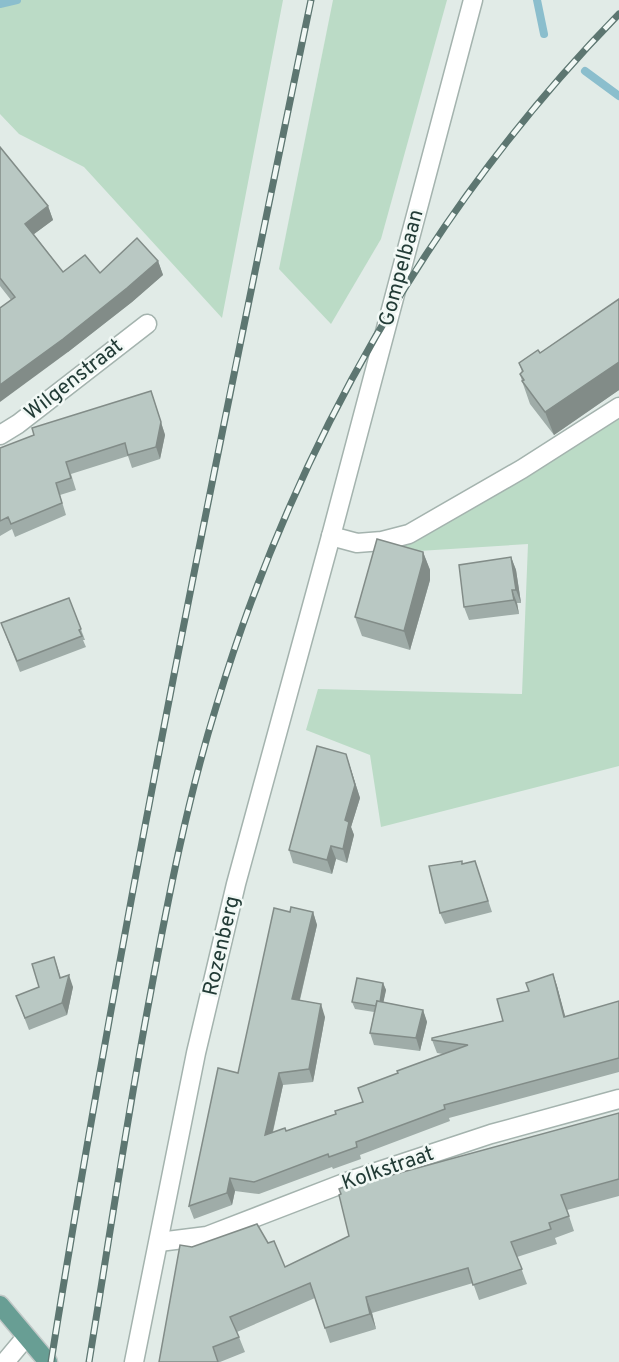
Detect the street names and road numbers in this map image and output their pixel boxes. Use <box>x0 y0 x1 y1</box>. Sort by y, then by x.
street label: Gompelbaan <box>373 207 431 329</box>
street label: Wilgenstraat <box>19 333 129 427</box>
street label: Rozenberg <box>197 893 247 999</box>
street label: Kolkstraat <box>338 1141 438 1197</box>

